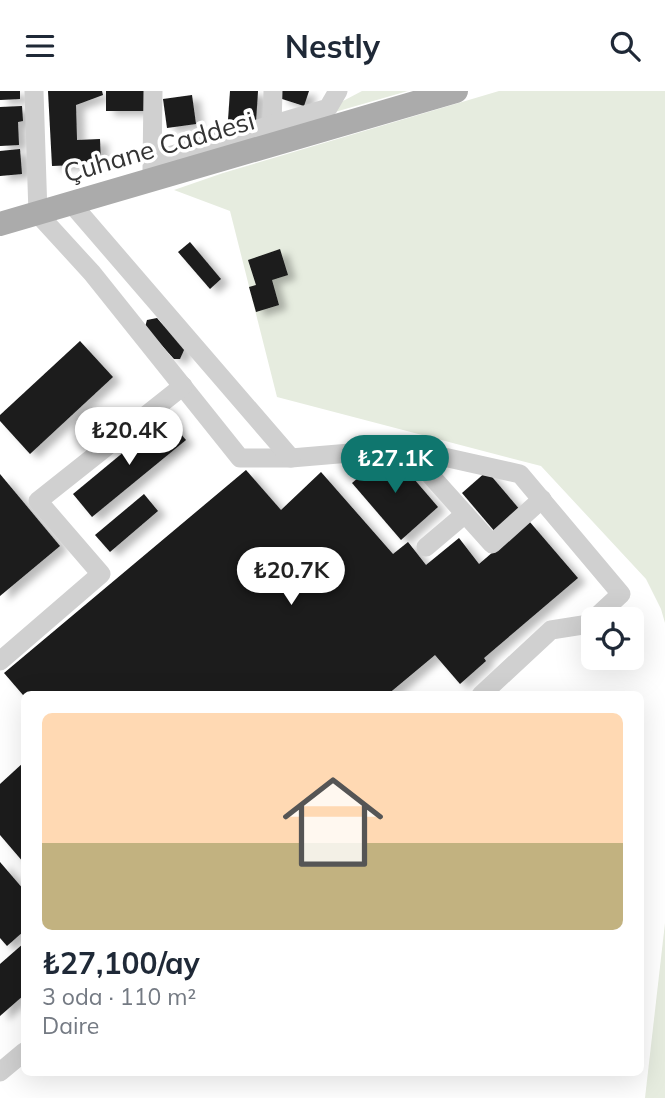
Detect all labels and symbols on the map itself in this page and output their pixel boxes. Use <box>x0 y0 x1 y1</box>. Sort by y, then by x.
street label: Çuhane Caddesi <box>60 104 258 190</box>
pin: ₺20.4K <box>72 407 186 467</box>
pin: ₺27.1K <box>338 435 452 495</box>
pin: ₺20.7K <box>234 547 348 607</box>

